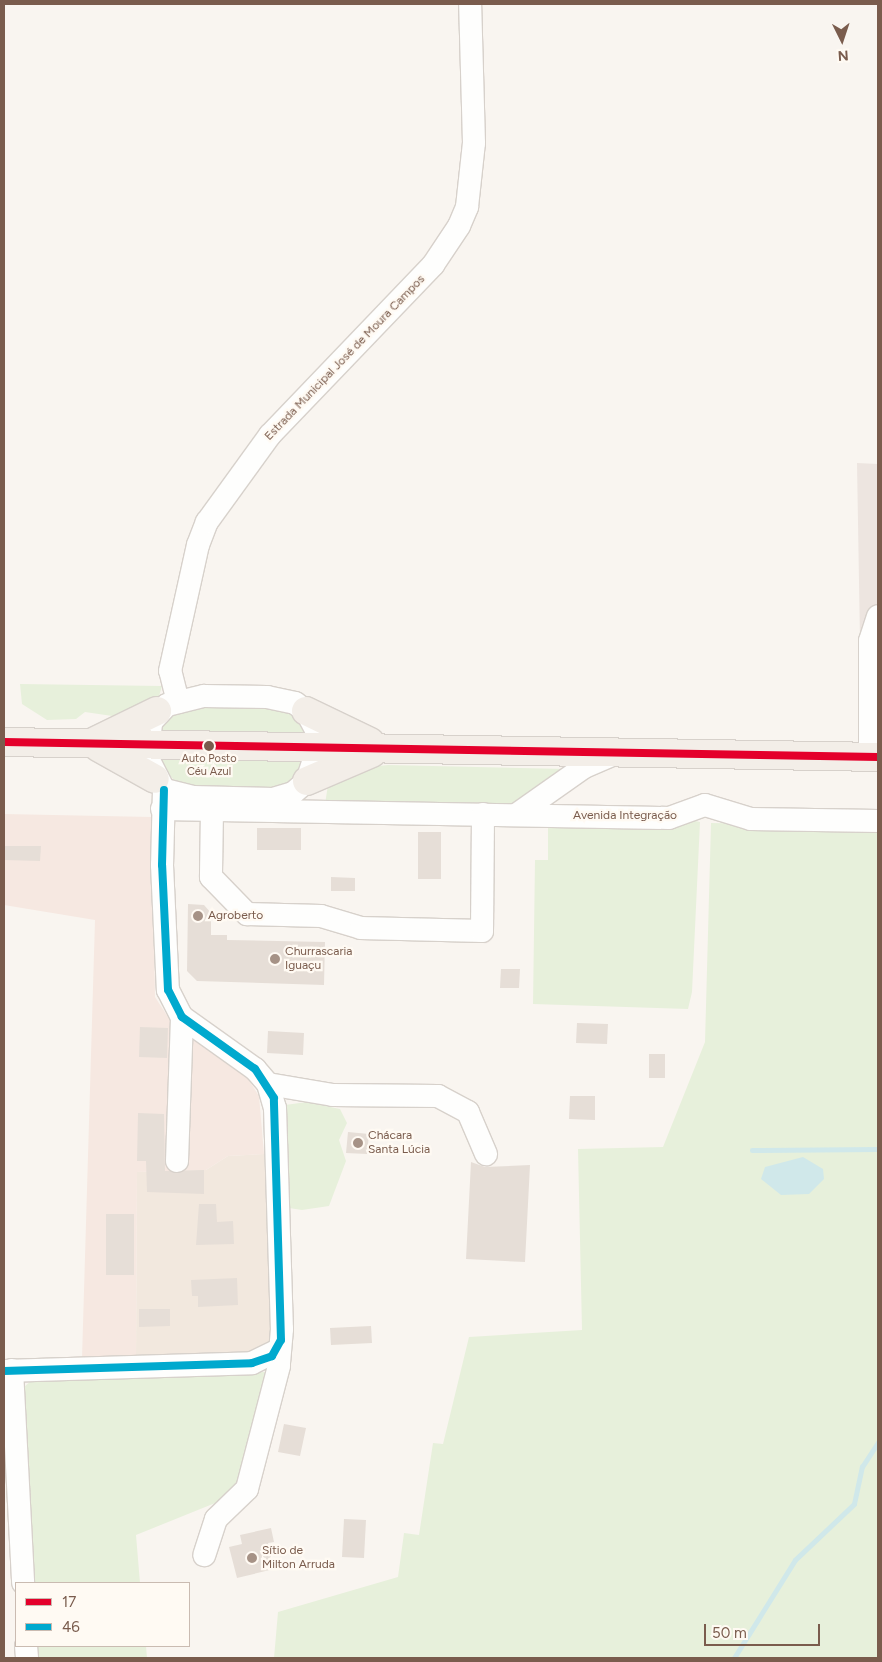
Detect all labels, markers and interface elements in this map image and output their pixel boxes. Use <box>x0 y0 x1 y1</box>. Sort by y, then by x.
north arrow <box>817 15 867 65</box>
text: N <box>837 47 849 64</box>
street label: Estrada Municipal José de Moura Campos <box>262 272 428 444</box>
marker: Auto Posto Céu Azul <box>204 741 214 751</box>
place label: Auto Posto Céu Azul <box>181 753 237 779</box>
street label: Avenida Integração <box>573 809 677 823</box>
place label: Agroberto <box>208 909 263 923</box>
marker: Agroberto <box>192 910 204 922</box>
place label: Churrascaria Iguaçu <box>285 945 352 973</box>
marker: Churrascaria Iguaçu <box>269 953 281 965</box>
place label: Chácara Santa Lúcia <box>368 1129 430 1157</box>
marker: Chácara Santa Lúcia <box>352 1137 364 1149</box>
place label: Sítio de Milton Arruda <box>262 1544 335 1572</box>
marker: Sítio de Milton Arruda <box>246 1552 258 1564</box>
legend <box>15 1582 190 1647</box>
text: 17 <box>62 1593 76 1611</box>
scale bar <box>707 1614 823 1646</box>
text: 46 <box>62 1618 80 1636</box>
text: 50 m <box>712 1624 747 1642</box>

